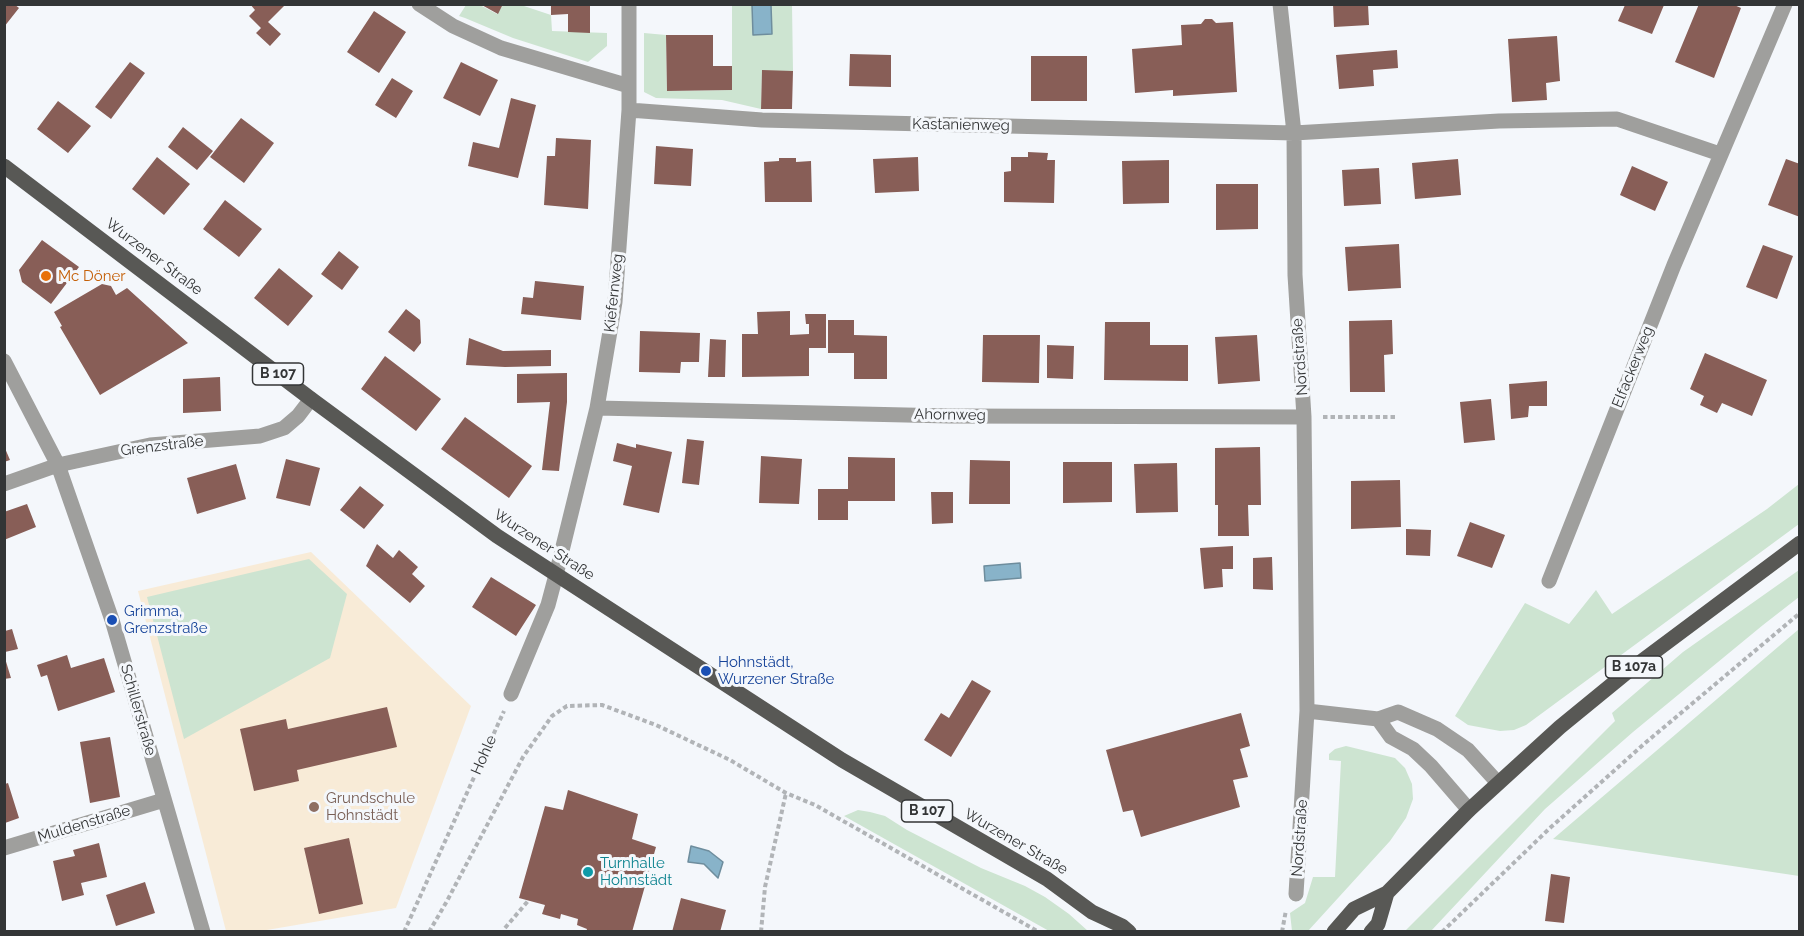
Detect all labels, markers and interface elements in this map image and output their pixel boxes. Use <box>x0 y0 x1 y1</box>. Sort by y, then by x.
street label: Kastanienweg <box>912 115 1010 135</box>
street label: Wurzener Straße <box>102 215 206 299</box>
street label: Kiefernweg <box>601 253 627 333</box>
place label: Mc Döner <box>58 267 126 285</box>
marker: Mc Döner <box>39 269 53 283</box>
street label: Nordstraße <box>1288 318 1312 396</box>
street label: Elfackerweg <box>1609 324 1657 410</box>
road number: B 107 <box>252 363 304 385</box>
street label: Ahornweg <box>914 405 986 425</box>
street label: Grenzstraße <box>119 432 205 460</box>
street label: Wurzener Straße <box>490 506 598 584</box>
place label: Grimma, Grenzstraße <box>124 602 207 637</box>
marker: Grimma, Grenzstraße <box>105 613 119 627</box>
place label: Hohnstädt, Wurzener Straße <box>718 653 834 688</box>
road number: B 107a <box>1606 656 1662 678</box>
street label: Schillerstraße <box>116 662 160 758</box>
marker: Hohnstädt, Wurzener Straße <box>699 664 713 678</box>
street label: Hohle <box>467 732 501 778</box>
place label: Grundschule Hohnstädt <box>326 789 415 824</box>
street label: Nordstraße <box>1288 799 1312 877</box>
marker: Grundschule Hohnstädt <box>307 800 321 814</box>
road number: B 107 <box>902 800 952 822</box>
street label: Muldenstraße <box>36 801 132 847</box>
street label: Wurzener Straße <box>961 805 1071 879</box>
place label: Turnhalle Hohnstädt <box>600 854 672 889</box>
marker: Turnhalle Hohnstädt <box>581 865 595 879</box>

